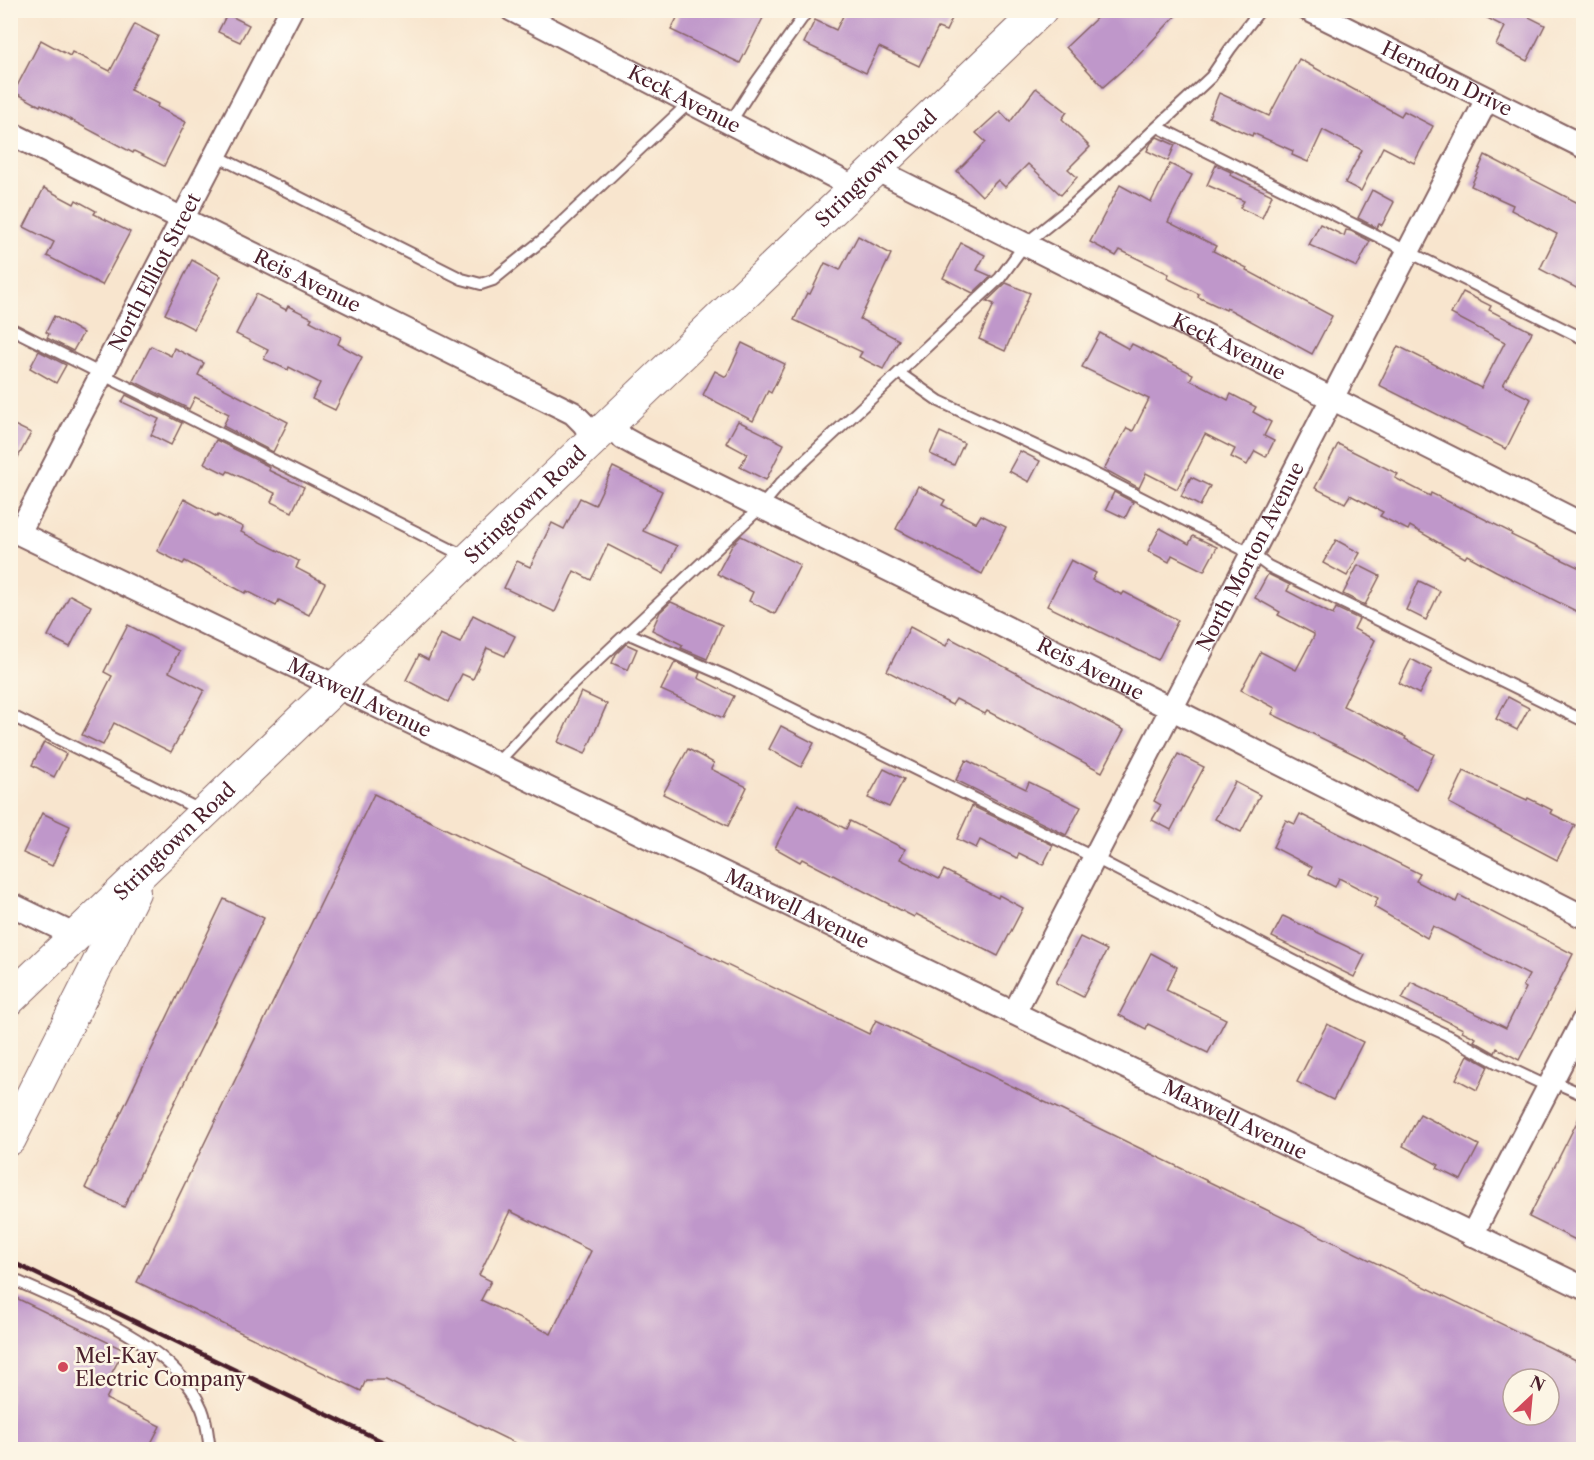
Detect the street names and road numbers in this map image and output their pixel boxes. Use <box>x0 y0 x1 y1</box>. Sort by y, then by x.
street label: Herndon Drive <box>1377 36 1516 121</box>
street label: Keck Avenue <box>624 60 745 138</box>
street label: Stringtown Road <box>810 104 942 232</box>
street label: North Elliot Street <box>104 189 206 355</box>
street label: Reis Avenue <box>250 244 365 317</box>
street label: Keck Avenue <box>1168 308 1289 385</box>
street label: Stringtown Road <box>459 441 591 569</box>
street label: North Morton Avenue <box>1191 458 1309 655</box>
street label: Reis Avenue <box>1033 633 1148 705</box>
street label: Maxwell Avenue <box>284 653 435 742</box>
street label: Stringtown Road <box>109 777 240 905</box>
street label: Maxwell Avenue <box>721 864 873 954</box>
street label: Maxwell Avenue <box>1159 1075 1311 1165</box>

